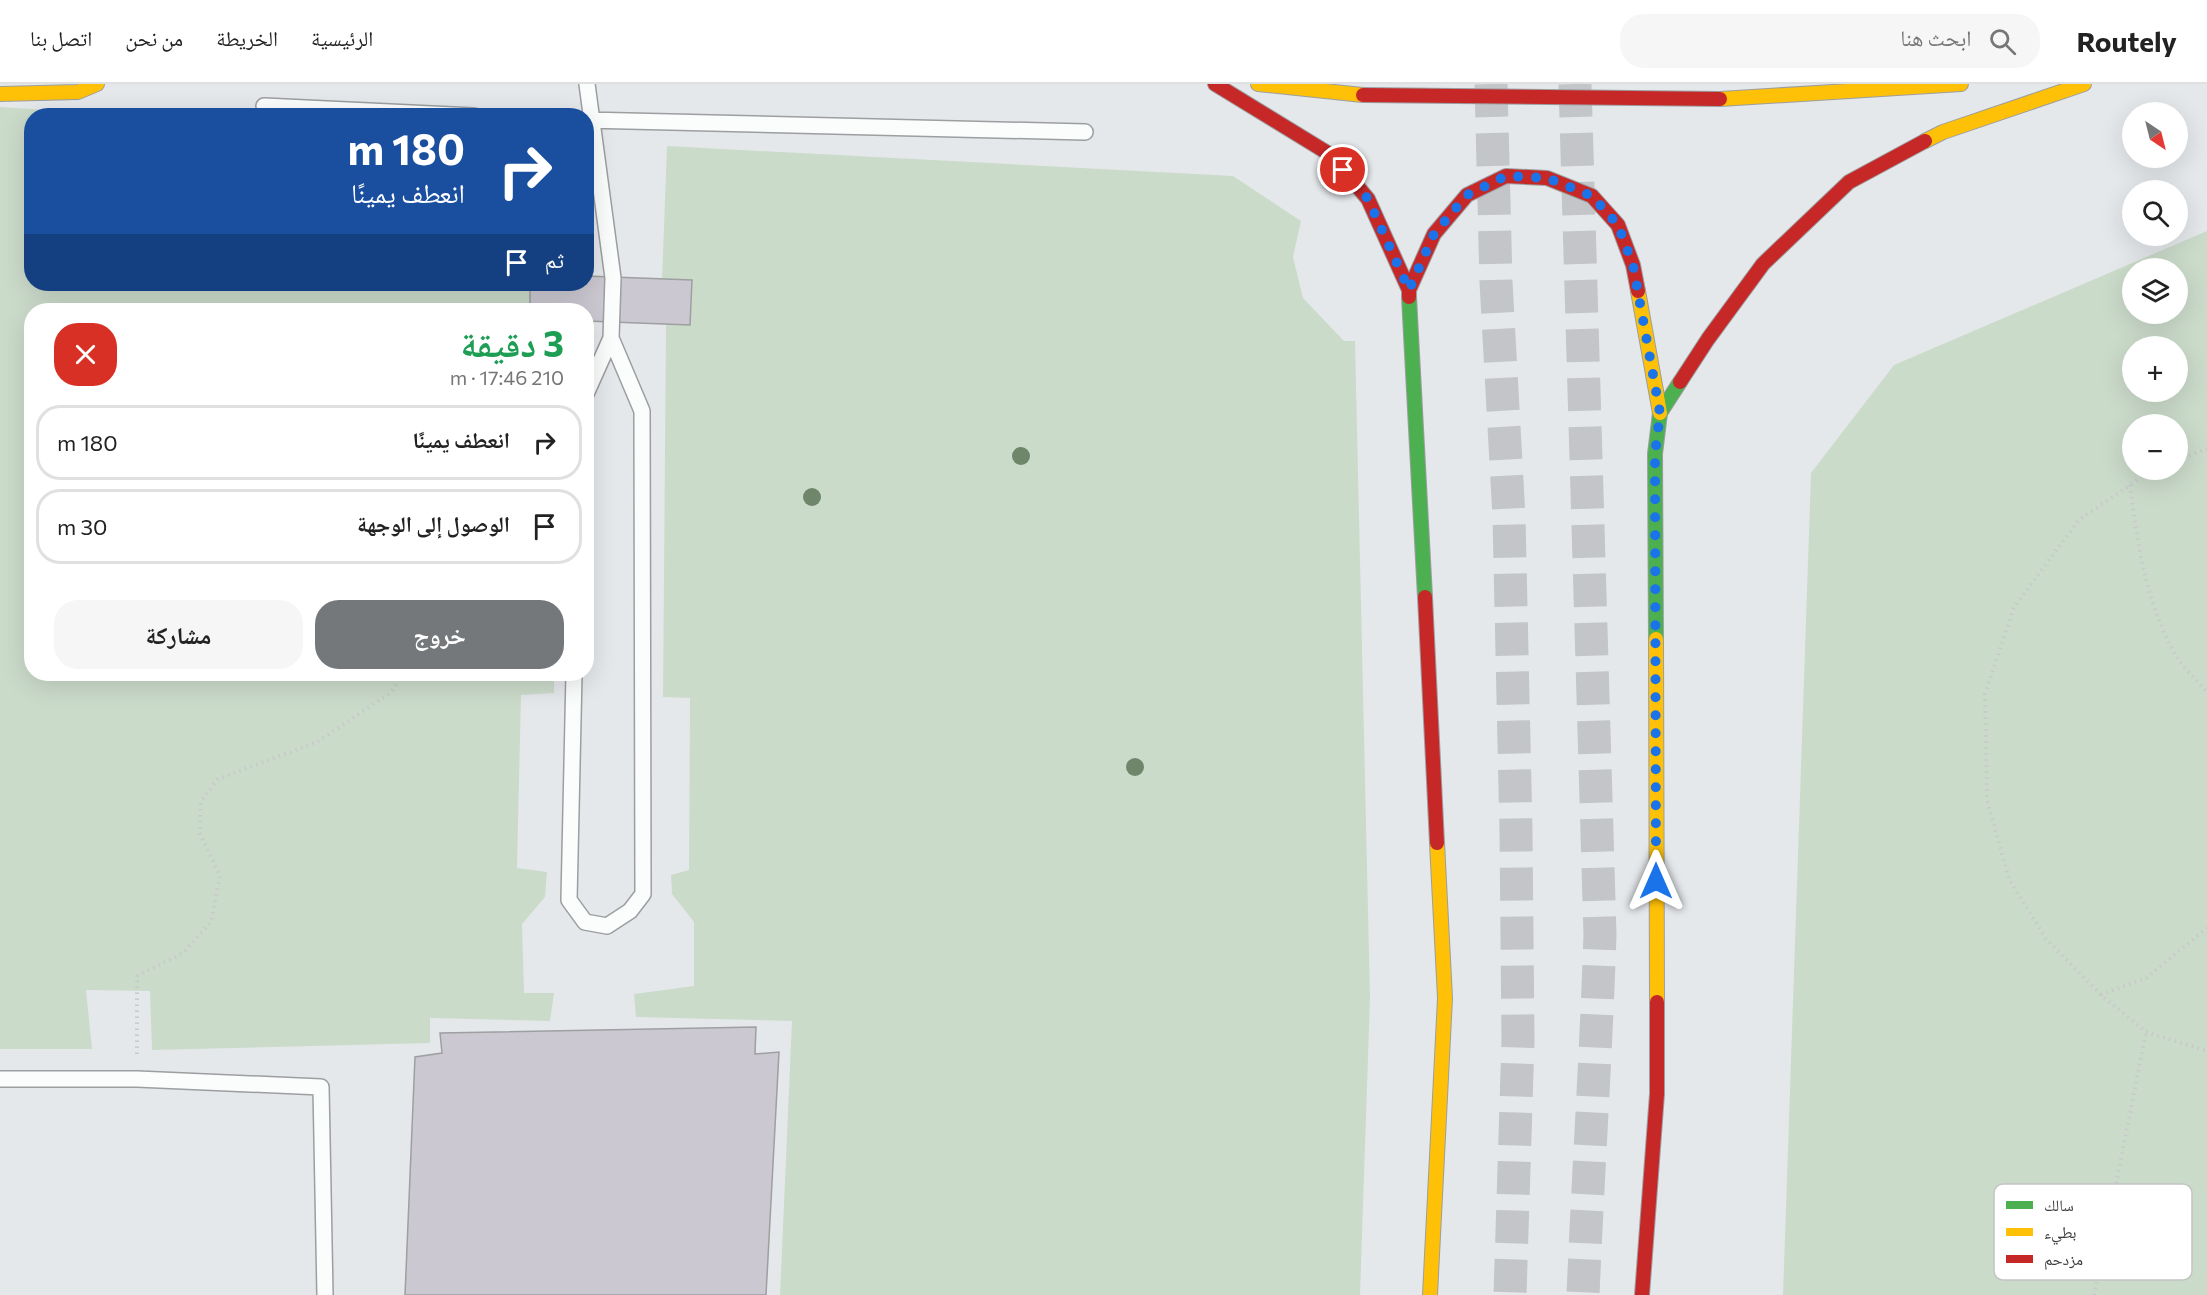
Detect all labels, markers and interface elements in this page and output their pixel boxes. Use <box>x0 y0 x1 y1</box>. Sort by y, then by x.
search box <box>1620 14 2040 68</box>
text: ابحث هنا <box>1900 24 1971 51</box>
text: Routely <box>2076 24 2177 58</box>
text: اتصل بنا <box>30 25 92 50</box>
text: من نحن <box>125 25 183 50</box>
text: الخريطة <box>216 25 278 50</box>
text: الرئيسية <box>311 25 373 50</box>
icon: search <box>1986 25 2019 58</box>
north arrow <box>2122 102 2188 168</box>
map controls <box>2122 102 2188 480</box>
text: 180 m <box>347 122 465 174</box>
icon: right <box>486 132 564 210</box>
pin <box>1317 144 1368 195</box>
icon: arrive <box>1326 153 1359 186</box>
text: انعطف يمينًا <box>351 176 465 209</box>
button: search <box>2122 180 2188 246</box>
icon: arrive <box>500 246 533 279</box>
text: ثم <box>545 246 564 273</box>
button: layers <box>2122 258 2188 324</box>
text: 3 دقيقة <box>461 320 564 364</box>
button: close <box>54 323 117 386</box>
button: + <box>2122 336 2188 402</box>
text: 210 m · 17:46 <box>450 365 564 389</box>
button: − <box>2122 414 2188 480</box>
text: انعطف يمينًا <box>412 426 510 453</box>
icon: right <box>528 426 561 459</box>
text: 180 m <box>57 429 118 456</box>
text: الوصول إلى الوجهة <box>357 510 510 537</box>
icon: arrive <box>528 510 561 543</box>
text: 30 m <box>57 513 107 540</box>
button: مشاركة <box>54 600 303 669</box>
button: خروج <box>315 600 564 669</box>
position arrow <box>1624 849 1688 913</box>
legend <box>1994 1184 2192 1280</box>
text: سالك <box>2044 1195 2074 1214</box>
text: بطيء <box>2044 1222 2076 1245</box>
text: مزدحم <box>2044 1249 2083 1270</box>

